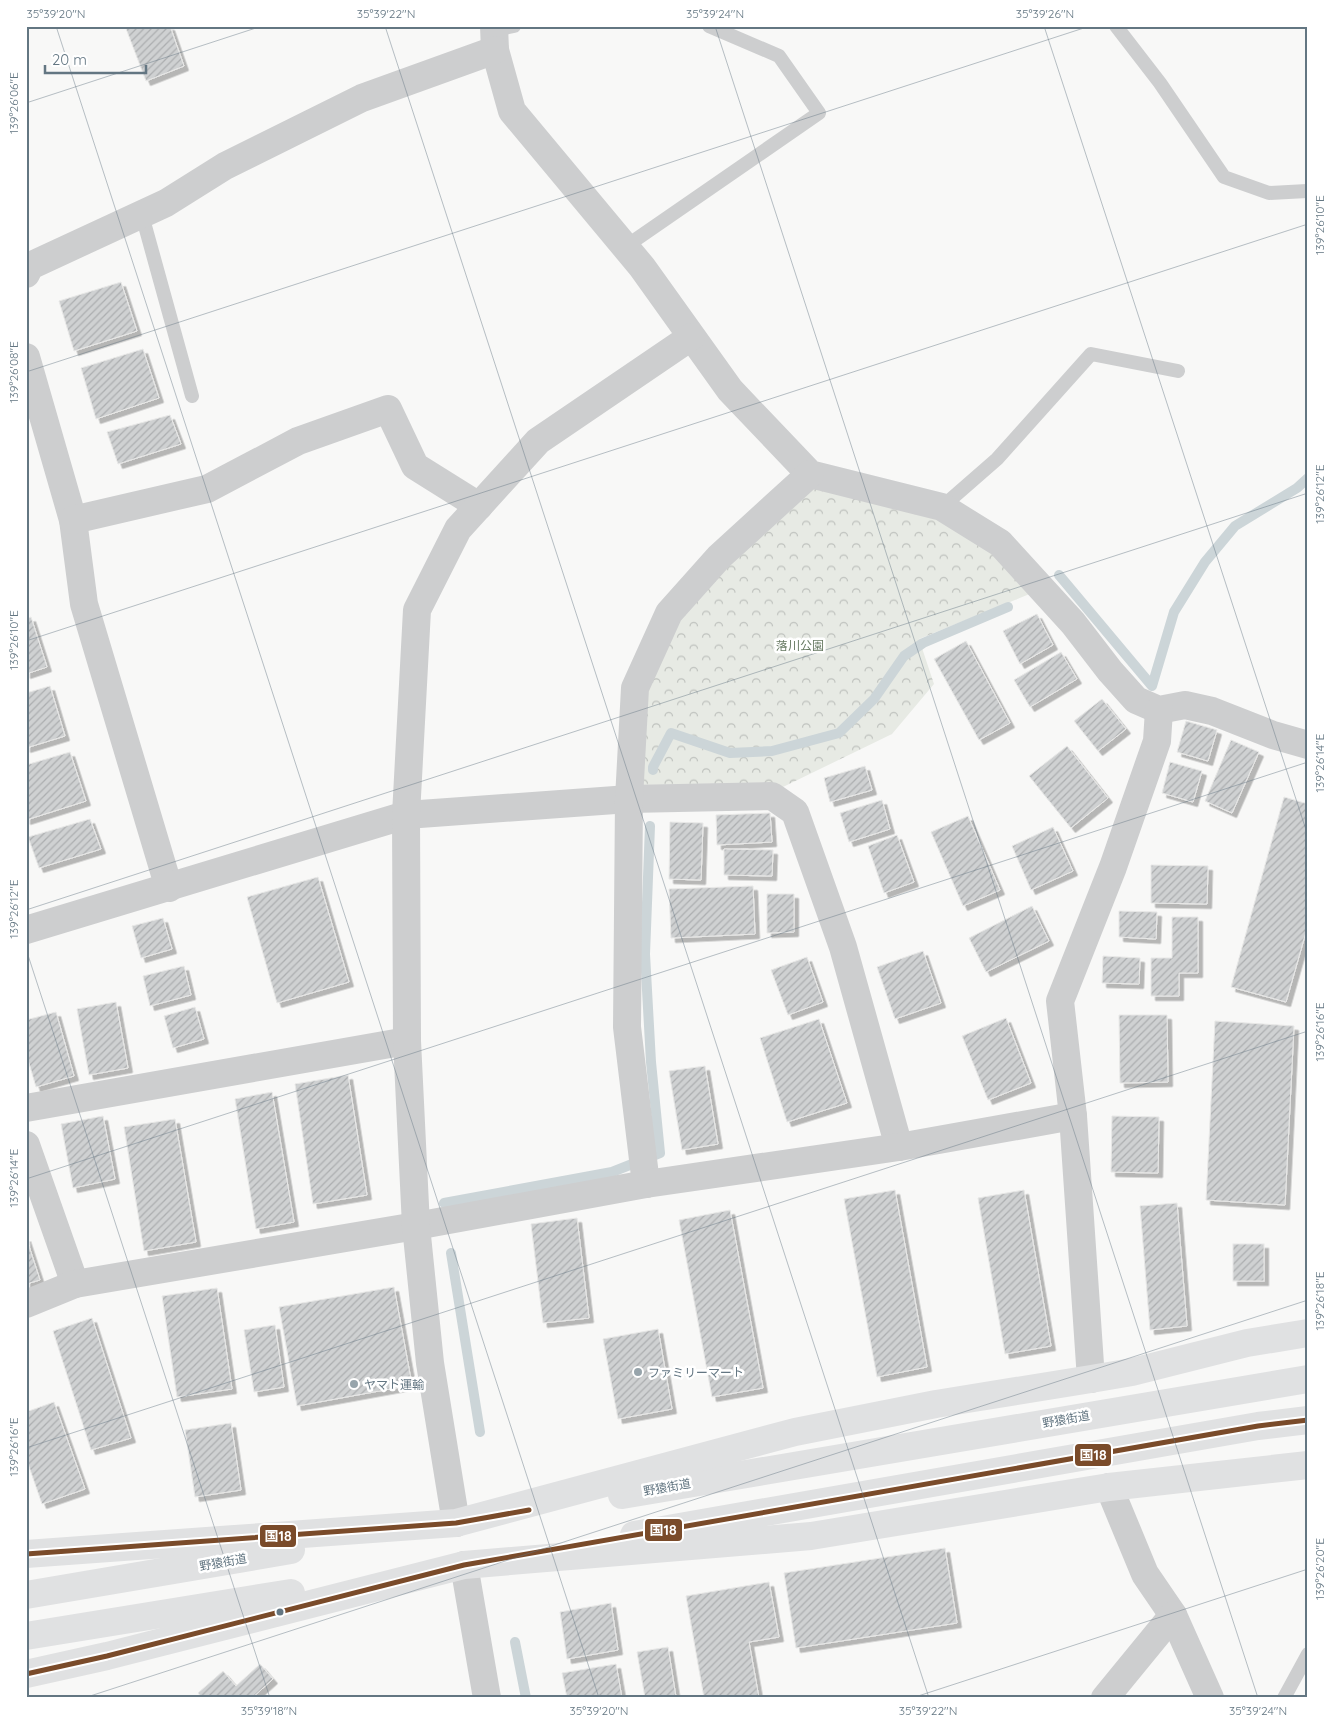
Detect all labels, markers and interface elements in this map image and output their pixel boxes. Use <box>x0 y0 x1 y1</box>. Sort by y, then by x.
text: 35°39'20"N <box>26 6 86 21</box>
text: 35°39'22"N <box>357 6 415 21</box>
text: 35°39'24"N <box>686 6 744 21</box>
text: 35°39'26"N <box>1016 6 1074 21</box>
scale bar <box>45 42 146 74</box>
text: 20 m <box>52 50 87 69</box>
text: 139°26'06"E <box>6 72 21 134</box>
text: 139°26'10"E <box>1312 195 1327 255</box>
text: 139°26'08"E <box>6 341 21 403</box>
text: 139°26'12"E <box>1312 464 1327 524</box>
text: 139°26'10"E <box>6 610 21 670</box>
park label: 落川公園 <box>776 638 824 653</box>
text: 139°26'14"E <box>1312 733 1327 792</box>
text: 139°26'12"E <box>6 879 21 939</box>
text: 139°26'16"E <box>1312 1002 1327 1062</box>
text: 139°26'14"E <box>6 1148 21 1207</box>
text: 139°26'18"E <box>1312 1271 1327 1331</box>
place label: ファミリーマート <box>648 1365 744 1380</box>
marker: ファミリーマート <box>632 1366 644 1378</box>
place label: ヤマト運輸 <box>364 1377 424 1392</box>
marker: ヤマト運輸 <box>348 1378 360 1390</box>
street label: 野猿街道 <box>1041 1407 1091 1431</box>
text: 139°26'16"E <box>6 1417 21 1477</box>
line badge: 国18 <box>1074 1443 1112 1467</box>
text: 国18 <box>1079 1446 1107 1464</box>
street label: 野猿街道 <box>642 1475 692 1499</box>
line badge: 国18 <box>644 1518 683 1542</box>
text: 国18 <box>649 1521 677 1539</box>
line badge: 国18 <box>259 1524 297 1548</box>
text: 国18 <box>264 1527 292 1545</box>
text: 139°26'20"E <box>1312 1538 1327 1600</box>
street label: 野猿街道 <box>198 1550 248 1574</box>
unlabelled marker <box>275 1607 285 1617</box>
text: 35°39'18"N <box>241 1703 297 1718</box>
text: 35°39'20"N <box>569 1703 629 1718</box>
text: 35°39'22"N <box>899 1703 957 1718</box>
text: 35°39'24"N <box>1229 1703 1287 1718</box>

